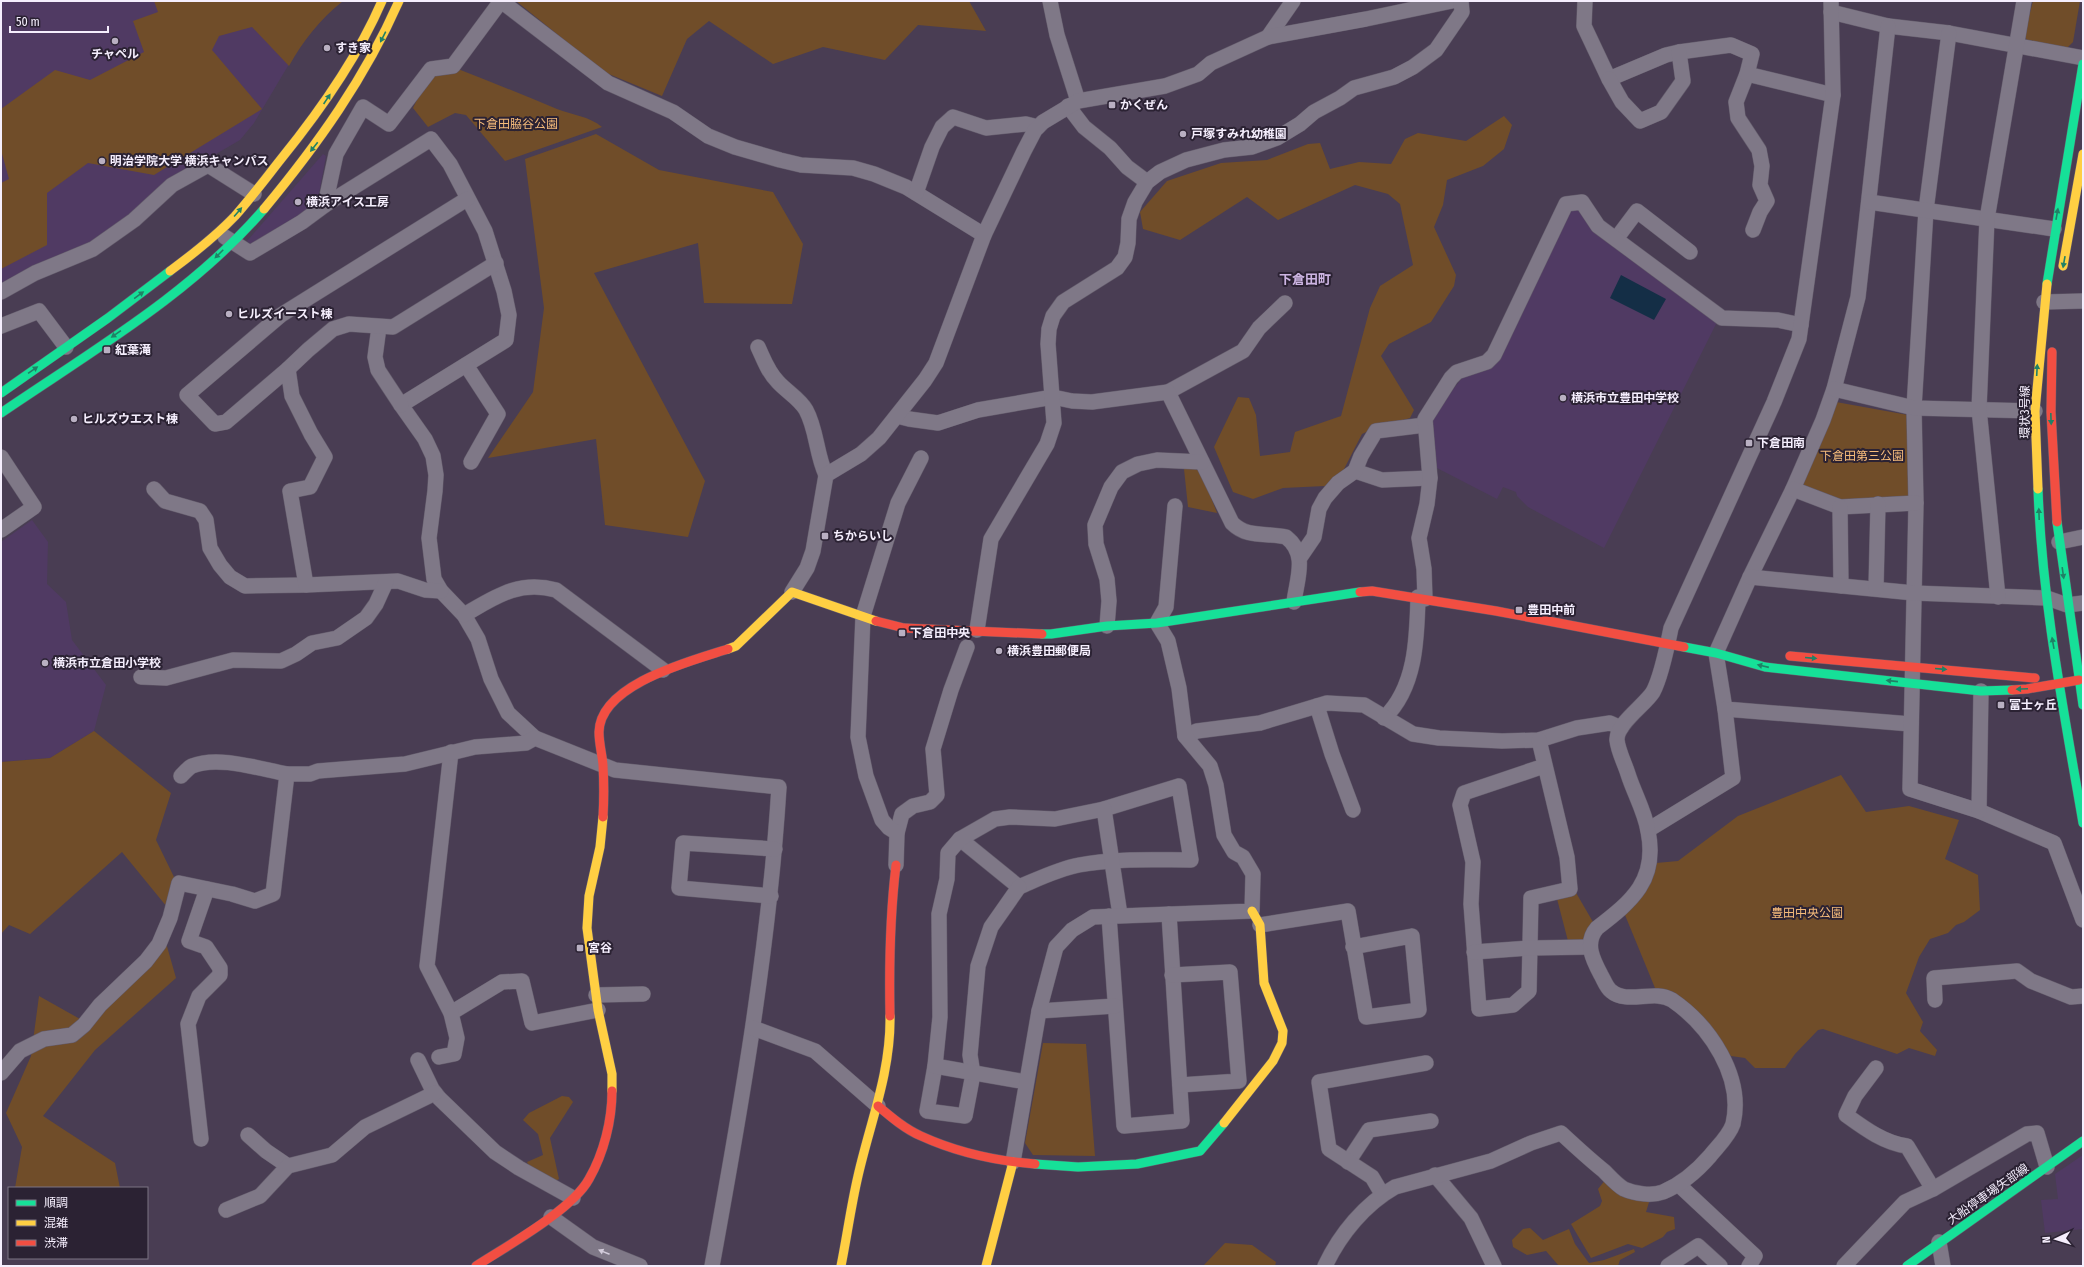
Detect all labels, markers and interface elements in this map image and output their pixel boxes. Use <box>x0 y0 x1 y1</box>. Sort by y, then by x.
scale bar <box>10 8 108 34</box>
text: 50 m <box>16 15 40 29</box>
one-way arrow <box>379 31 386 42</box>
marker: チャペル <box>110 36 120 46</box>
place label: すき家 <box>335 41 371 55</box>
marker: すき家 <box>322 43 332 53</box>
place label: チャペル <box>91 47 139 61</box>
one-way arrow <box>323 93 331 104</box>
place label: かくぜん <box>1120 98 1168 112</box>
marker: かくぜん <box>1107 100 1117 110</box>
park label: 下倉田脇谷公園 <box>474 117 558 131</box>
place label: 戸塚すみれ幼稚園 <box>1191 127 1287 141</box>
marker: 戸塚すみれ幼稚園 <box>1178 129 1188 139</box>
one-way arrow <box>310 141 319 152</box>
place label: 明治学院大学 横浜キャンパス <box>110 154 269 168</box>
marker: 明治学院大学 横浜キャンパス <box>97 156 107 166</box>
place label: 横浜アイス工房 <box>306 195 389 209</box>
marker: 横浜アイス工房 <box>293 197 303 207</box>
one-way arrow <box>234 207 243 217</box>
one-way arrow <box>2054 208 2060 220</box>
one-way arrow <box>214 250 224 259</box>
one-way arrow <box>2060 255 2066 268</box>
district label: 下倉田町 <box>1279 272 1331 287</box>
one-way arrow <box>133 291 144 299</box>
place label: ヒルズイースト棟 <box>237 307 332 321</box>
marker: ヒルズイースト棟 <box>224 309 234 319</box>
one-way arrow <box>111 330 121 338</box>
place label: 紅葉滝 <box>115 343 151 357</box>
marker: 紅葉滝 <box>102 345 112 355</box>
one-way arrow <box>2034 364 2041 376</box>
one-way arrow <box>28 366 38 374</box>
street label: 環状3号線 <box>2018 385 2032 439</box>
place label: 横浜市立豊田中学校 <box>1571 391 1679 405</box>
marker: 横浜市立豊田中学校 <box>1558 393 1568 403</box>
place label: ヒルズウエスト棟 <box>82 412 178 426</box>
one-way arrow <box>2048 413 2054 426</box>
marker: ヒルズウエスト棟 <box>69 414 79 424</box>
place label: 下倉田南 <box>1757 436 1805 450</box>
marker: 下倉田南 <box>1744 438 1754 448</box>
park label: 下倉田第三公園 <box>1820 449 1904 463</box>
one-way arrow <box>2036 508 2043 520</box>
place label: ちからいし <box>833 529 893 543</box>
marker: ちからいし <box>820 531 830 541</box>
one-way arrow <box>2060 567 2066 580</box>
place label: 豊田中前 <box>1527 603 1575 617</box>
marker: 豊田中前 <box>1514 605 1524 615</box>
place label: 下倉田中央 <box>910 626 970 640</box>
marker: 下倉田中央 <box>897 628 907 638</box>
one-way arrow <box>2050 637 2056 649</box>
place label: 横浜豊田郵便局 <box>1007 644 1091 658</box>
marker: 横浜豊田郵便局 <box>994 646 1004 656</box>
one-way arrow <box>1805 654 1817 661</box>
place label: 横浜市立倉田小学校 <box>53 656 161 670</box>
marker: 横浜市立倉田小学校 <box>40 658 50 668</box>
one-way arrow <box>1757 663 1769 669</box>
one-way arrow <box>1935 666 1947 673</box>
one-way arrow <box>1886 678 1898 685</box>
one-way arrow <box>2015 686 2028 692</box>
place label: 富士ヶ丘 <box>2009 698 2057 712</box>
marker: 富士ヶ丘 <box>1996 700 2006 710</box>
park label: 豊田中央公園 <box>1771 906 1843 920</box>
place label: 宮谷 <box>588 941 612 955</box>
marker: 宮谷 <box>575 943 585 953</box>
street label: 大船停車場矢部線 <box>1945 1161 2031 1227</box>
legend <box>8 1187 148 1259</box>
text: 順調 <box>44 1196 68 1210</box>
text: 混雑 <box>44 1216 68 1230</box>
north arrow <box>2036 1219 2076 1259</box>
text: 渋滞 <box>44 1236 68 1250</box>
text: N <box>2040 1236 2053 1243</box>
one-way arrow <box>598 1248 610 1254</box>

